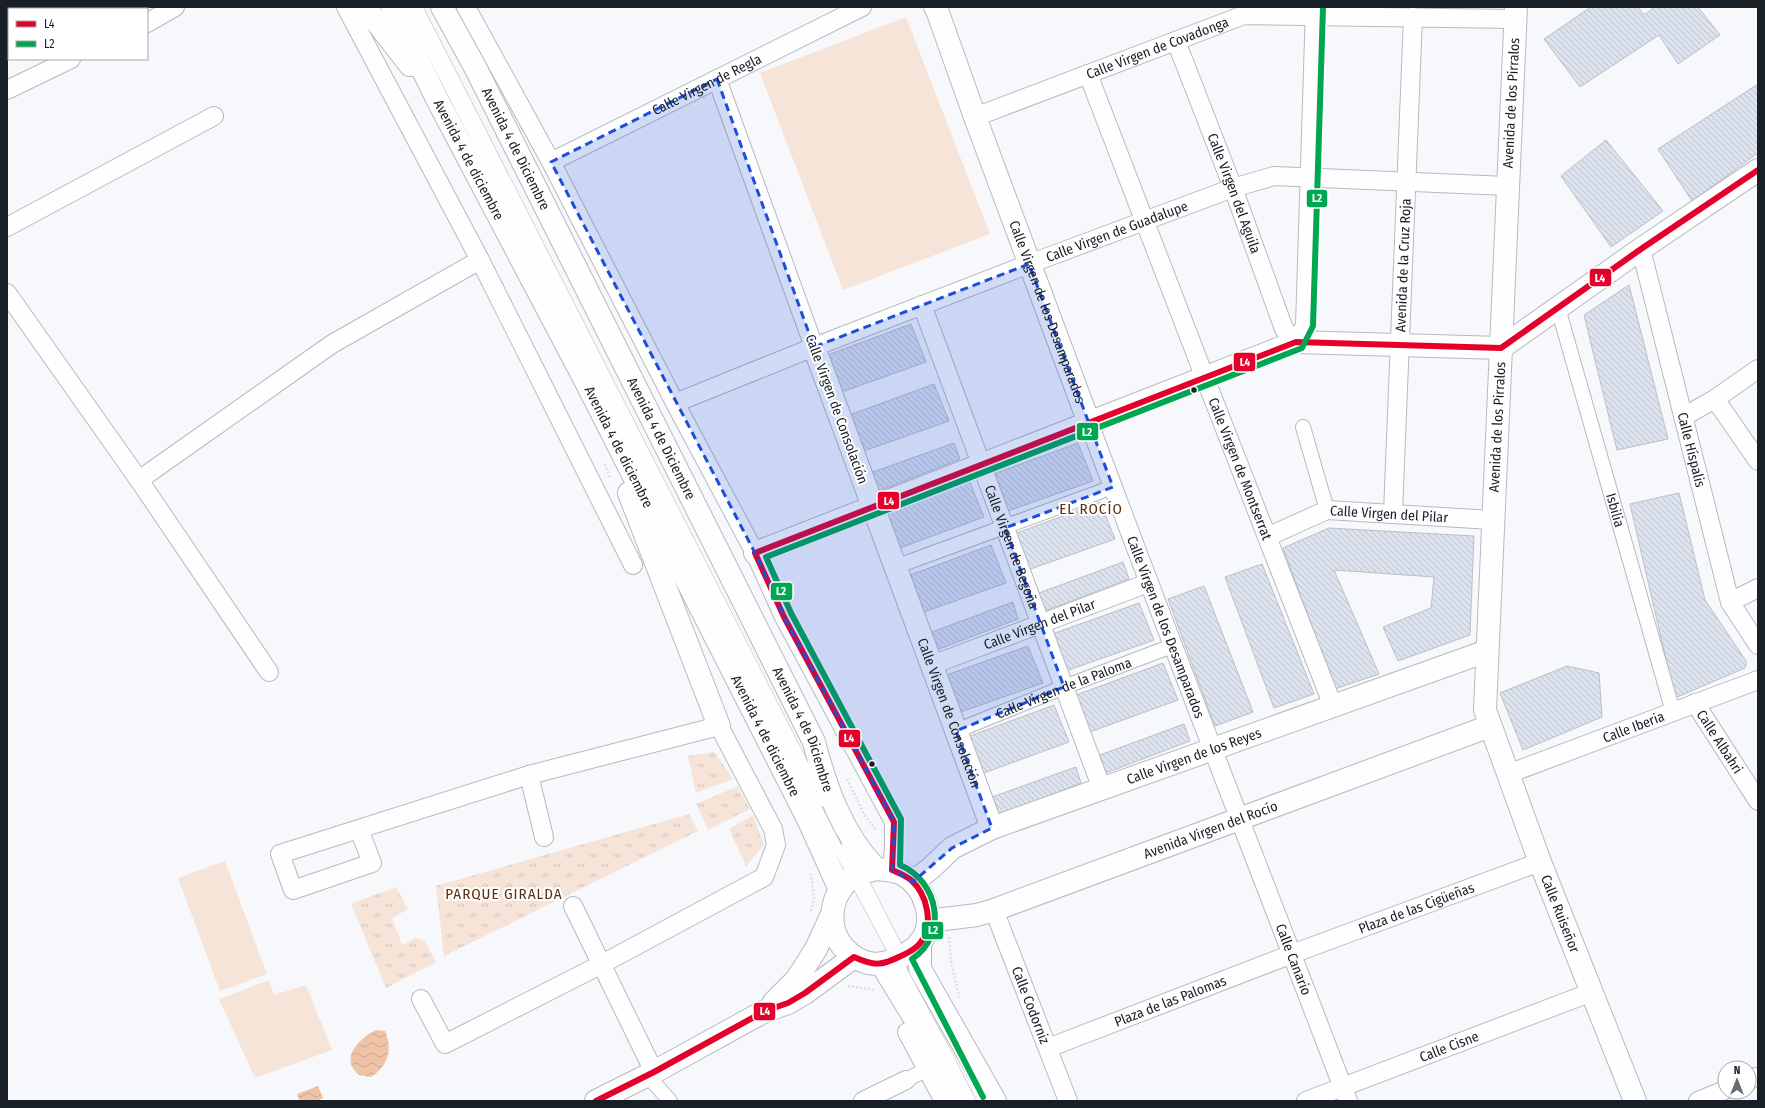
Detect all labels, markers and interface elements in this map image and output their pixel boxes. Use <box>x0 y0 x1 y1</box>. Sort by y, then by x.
legend <box>8 8 148 60</box>
street label: Calle Virgen de Covadonga <box>1084 14 1231 83</box>
text: L4 <box>44 17 55 31</box>
text: L2 <box>44 37 54 51</box>
street label: Avenida de los Pirralos <box>1500 37 1523 169</box>
street label: Calle Virgen de Regla <box>650 50 764 119</box>
street label: Avenida 4 de Diciembre <box>478 85 553 213</box>
street label: Avenida 4 de diciembre <box>430 97 507 223</box>
street label: Calle Virgen del Aguila <box>1204 131 1264 256</box>
line badge: L2 <box>1306 189 1328 208</box>
text: L2 <box>1312 192 1322 205</box>
street label: Calle Virgen de Guadalupe <box>1044 198 1190 266</box>
street label: Avenida de la Cruz Roja <box>1392 198 1415 332</box>
street label: Calle Virgen de los Desamparados <box>1005 218 1089 406</box>
line badge: L4 <box>1589 268 1612 287</box>
text: L4 <box>1595 272 1606 285</box>
street label: Calle Virgen de Consolación <box>802 332 872 486</box>
line badge: L4 <box>1233 352 1256 372</box>
text: L4 <box>1240 356 1251 369</box>
street label: Avenida de los Pirralos <box>1486 361 1509 493</box>
street label: Avenida 4 de Diciembre <box>623 375 699 503</box>
street label: Avenida 4 de diciembre <box>581 383 656 511</box>
unlabelled marker <box>1189 385 1199 395</box>
street label: Calle Virgen de Montserrat <box>1204 395 1275 543</box>
street label: Calle Híspalis <box>1674 411 1709 489</box>
line badge: L2 <box>1076 422 1099 441</box>
text: L2 <box>1082 426 1092 439</box>
street label: Calle Virgen de Begoña <box>981 483 1042 611</box>
line badge: L4 <box>877 491 900 510</box>
street label: Isbilia <box>1602 491 1628 529</box>
text: L4 <box>884 495 895 508</box>
district label: EL ROCÍO <box>1059 500 1123 518</box>
street label: Calle Virgen del Pilar <box>1329 502 1449 526</box>
street label: Calle Virgen de los Desamparados <box>1123 534 1208 721</box>
line badge: L2 <box>770 582 793 601</box>
text: L2 <box>776 585 786 598</box>
street label: Calle Virgen del Pilar <box>981 596 1098 654</box>
street label: Calle Virgen de Consolación <box>913 636 984 790</box>
street label: Calle Virgen de la Paloma <box>994 654 1134 723</box>
street label: Avenida 4 de Diciembre <box>769 664 837 794</box>
street label: Avenida 4 de diciembre <box>727 672 803 800</box>
street label: Calle Albahri <box>1693 707 1746 777</box>
street label: Calle Iberia <box>1600 708 1667 747</box>
street label: Calle Virgen de los Reyes <box>1124 724 1264 788</box>
line badge: L4 <box>838 729 861 748</box>
text: L4 <box>844 732 855 745</box>
unlabelled marker <box>867 759 877 769</box>
street label: Avenida Virgen del Rocío <box>1141 798 1280 863</box>
street label: Calle Ruiseñor <box>1537 873 1583 955</box>
street label: Plaza de las Cigüeñas <box>1356 879 1477 938</box>
district label: PARQUE GIRALDA <box>445 885 563 903</box>
line badge: L2 <box>921 921 944 940</box>
street label: Calle Canario <box>1272 921 1315 998</box>
text: L2 <box>928 924 938 937</box>
street label: Calle Codorniz <box>1008 964 1053 1047</box>
street label: Plaza de las Palomas <box>1112 972 1229 1031</box>
line badge: L4 <box>753 1002 776 1021</box>
text: L4 <box>760 1005 771 1018</box>
street label: Calle Cisne <box>1417 1028 1481 1066</box>
north arrow <box>1717 1060 1757 1100</box>
text: N <box>1734 1064 1740 1077</box>

